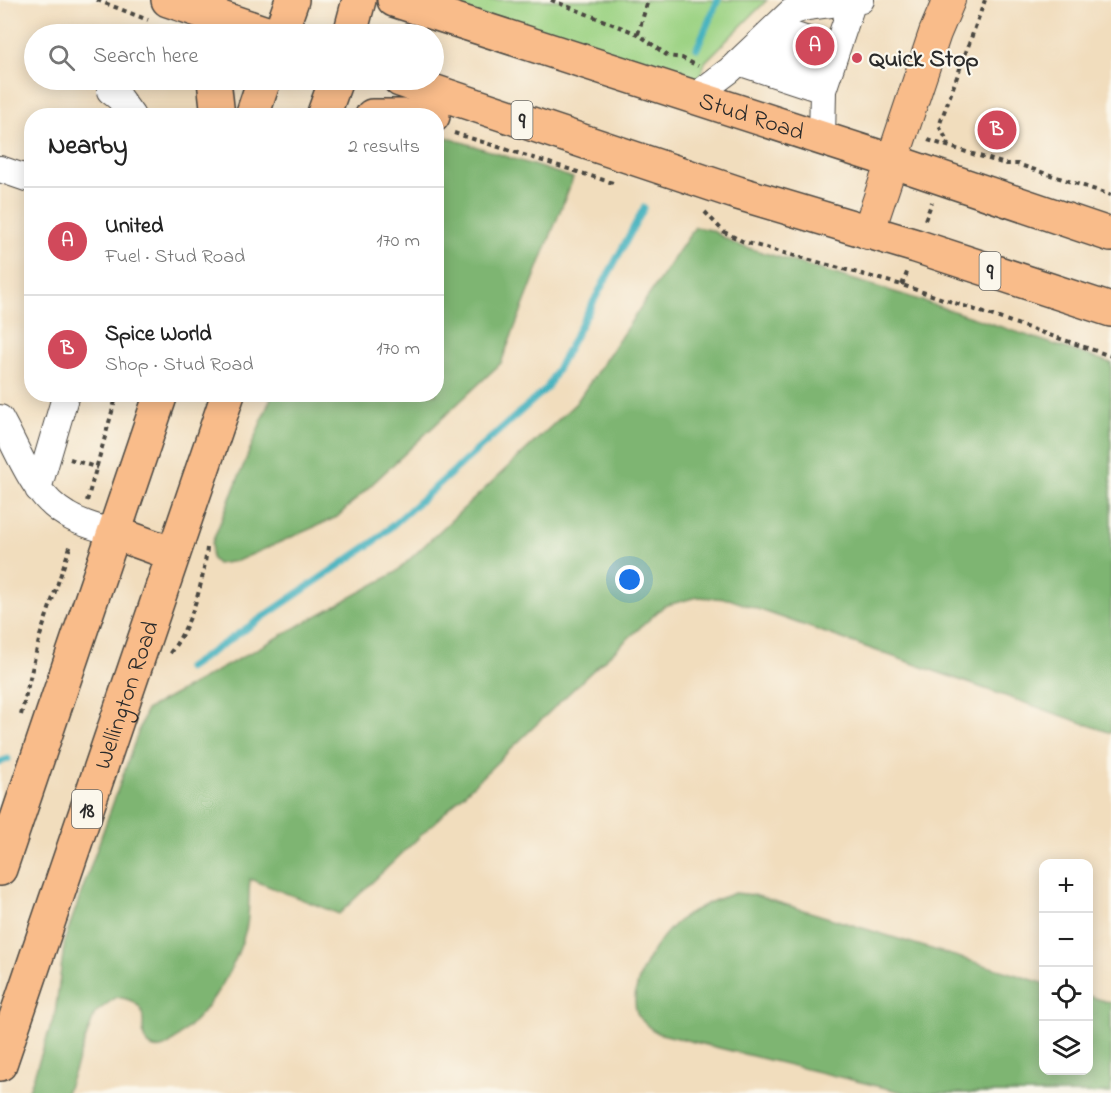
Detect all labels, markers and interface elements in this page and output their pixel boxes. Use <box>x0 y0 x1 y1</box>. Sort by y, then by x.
search box <box>24 24 444 90</box>
pin: A <box>796 24 834 68</box>
icon: search <box>45 41 78 74</box>
text: Search here <box>93 41 198 73</box>
place label: Quick Stop <box>869 43 979 78</box>
marker: Quick Stop <box>850 51 864 65</box>
street label: Stud Road <box>694 85 809 152</box>
road number: 9 <box>512 101 532 139</box>
pin: B <box>978 108 1016 152</box>
text: Nearby <box>48 128 127 166</box>
text: 2 results <box>348 133 420 162</box>
text: United <box>105 211 163 243</box>
text: A <box>61 227 74 256</box>
text: 170 m <box>376 227 420 256</box>
text: Fuel · Stud Road <box>105 243 245 272</box>
road number: 9 <box>980 252 1000 290</box>
text: Spice World <box>105 319 212 351</box>
text: B <box>61 335 74 364</box>
text: 170 m <box>376 335 420 364</box>
text: Shop · Stud Road <box>105 351 254 380</box>
your location <box>615 565 644 594</box>
street label: Wellington Road <box>86 616 170 775</box>
road number: 18 <box>72 790 102 828</box>
map controls <box>1039 859 1093 1075</box>
button: + <box>1039 859 1093 913</box>
button: − <box>1039 913 1093 967</box>
button: locate <box>1039 967 1093 1021</box>
button: layers <box>1039 1021 1093 1075</box>

